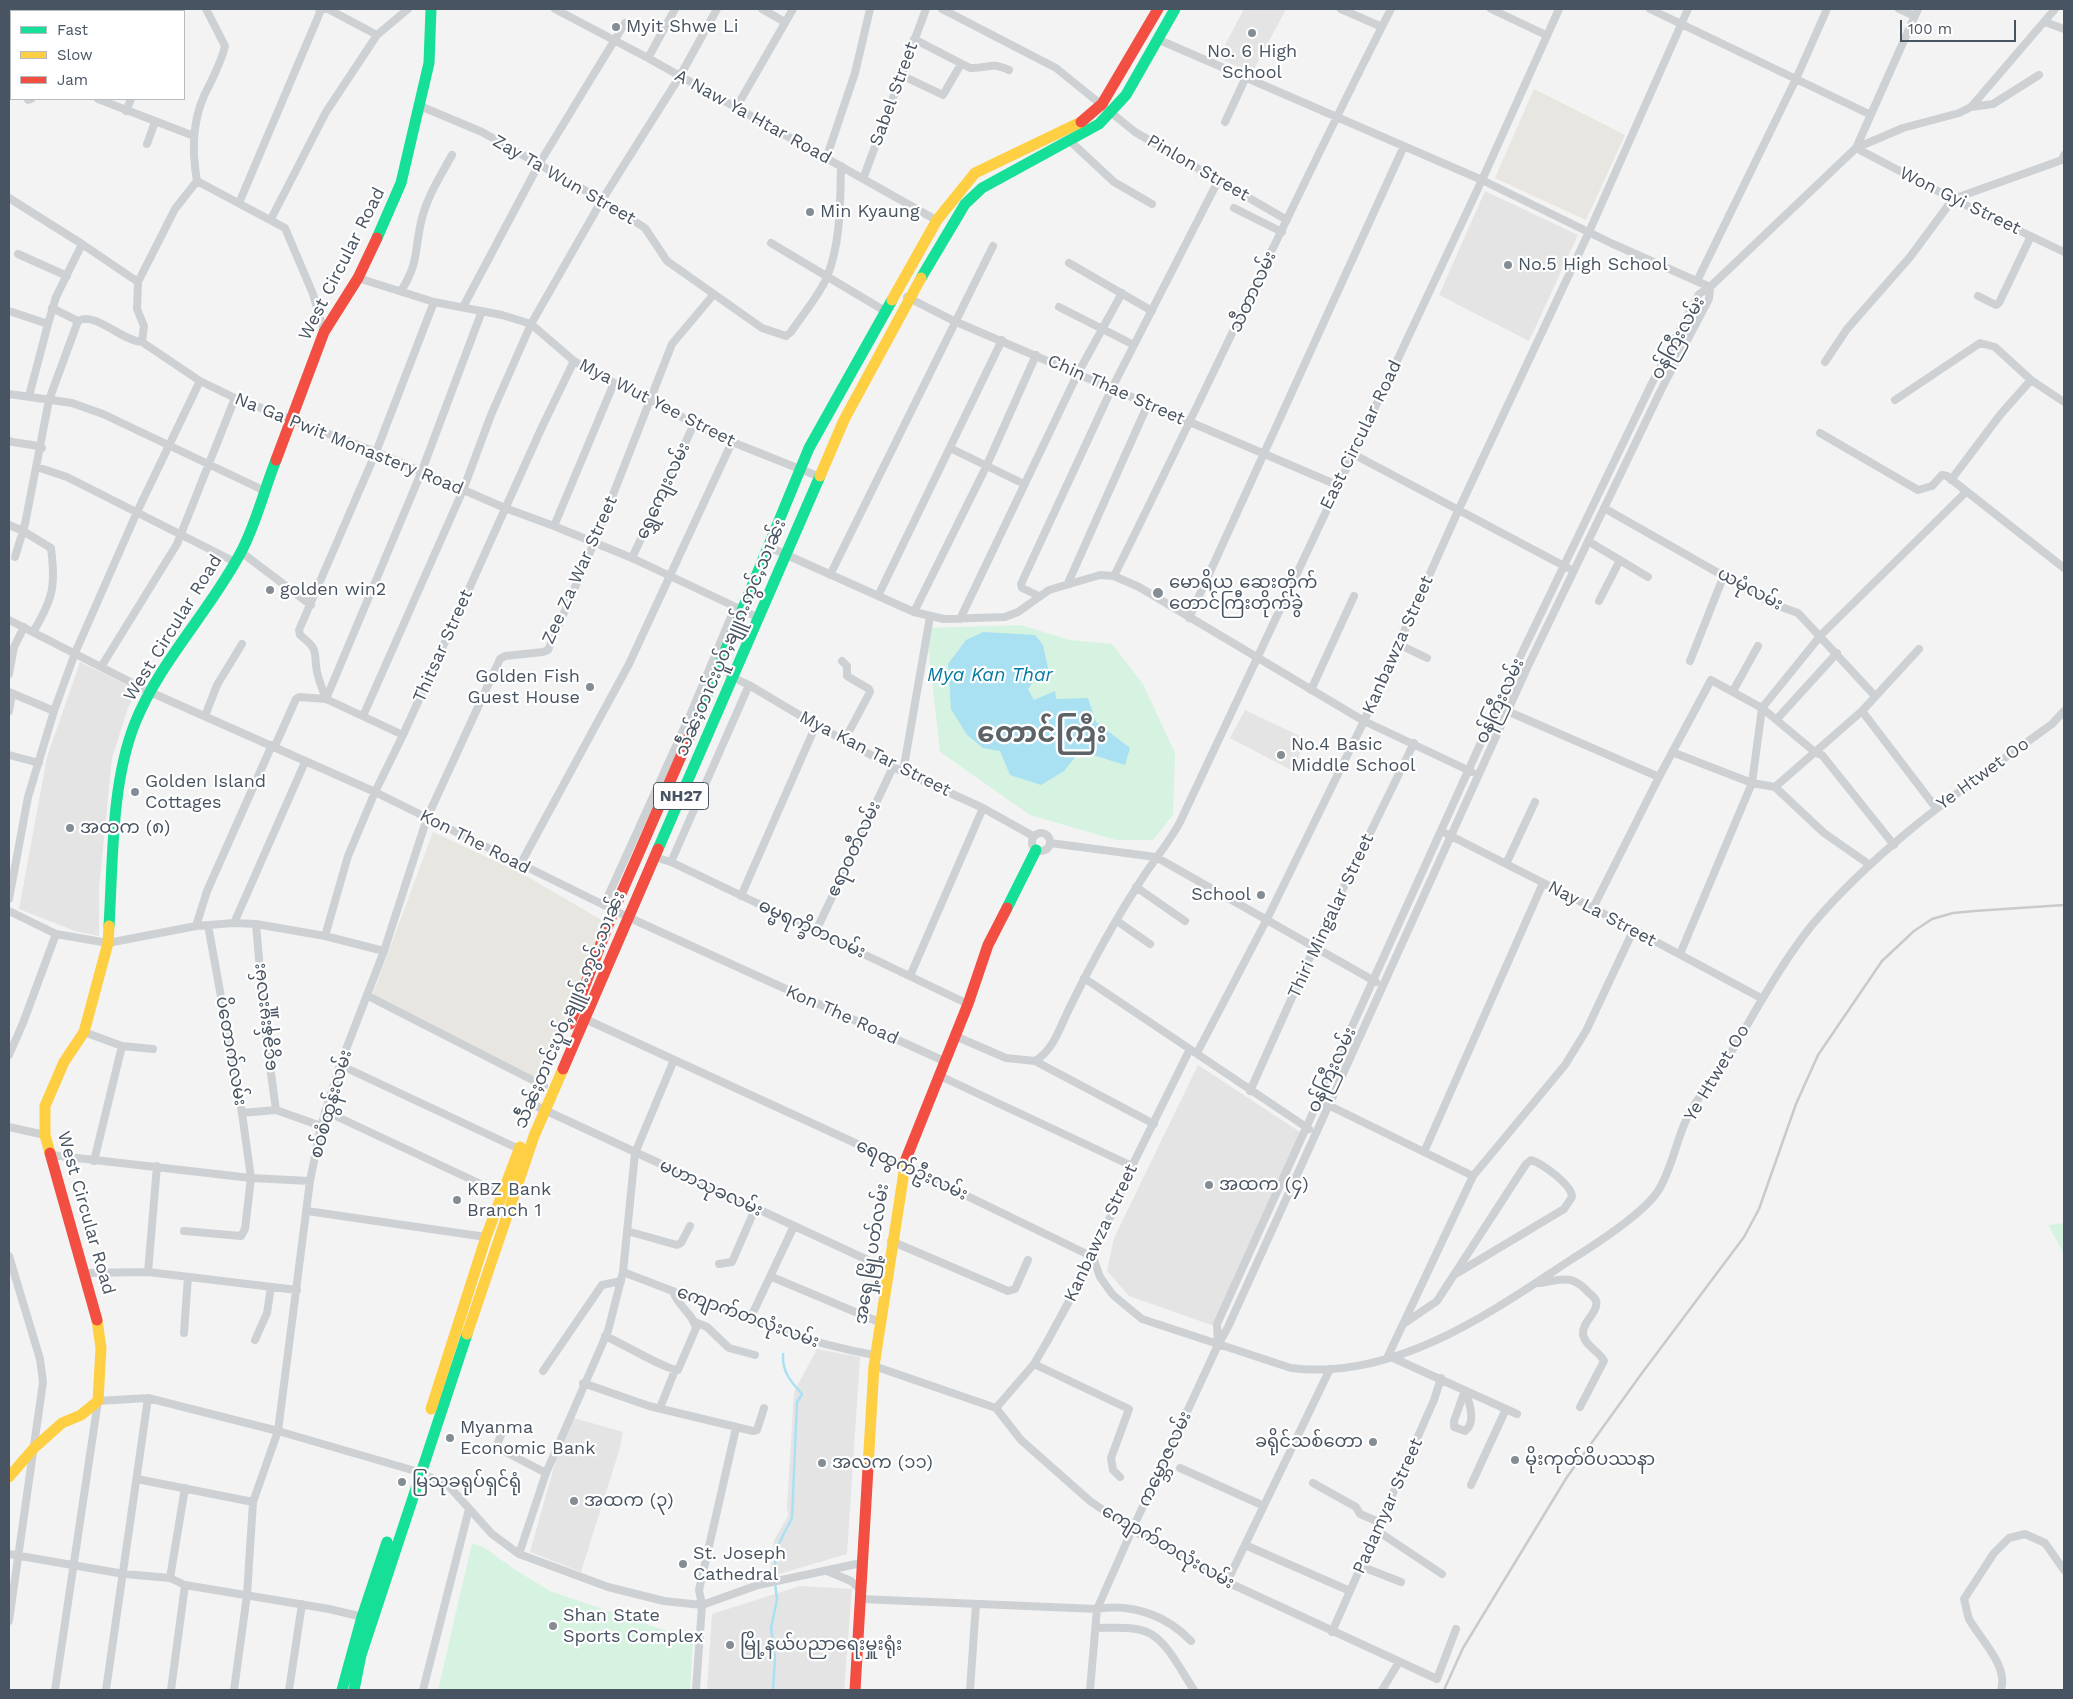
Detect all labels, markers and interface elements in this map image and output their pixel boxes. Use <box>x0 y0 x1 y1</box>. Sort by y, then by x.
legend <box>10 10 185 100</box>
scale bar <box>1903 10 2019 42</box>
place label: Myit Shwe Li <box>626 16 738 38</box>
text: 100 m <box>1908 20 1952 38</box>
text: Fast <box>57 21 88 39</box>
marker: Myit Shwe Li <box>610 21 622 33</box>
marker: No. 6 High School <box>1246 27 1258 39</box>
street label: Sabel Street <box>865 39 923 149</box>
place label: No. 6 High School <box>1207 41 1297 84</box>
text: Slow <box>57 46 93 64</box>
street label: A Naw Ya Htar Road <box>671 65 835 169</box>
text: Jam <box>57 71 88 89</box>
street label: Zay Ta Wun Street <box>489 130 639 230</box>
street label: Pinlon Street <box>1143 130 1253 206</box>
street label: Won Gyi Street <box>1896 162 2024 240</box>
street label: West Circular Road <box>294 184 390 344</box>
place label: Min Kyaung <box>820 201 919 223</box>
marker: Min Kyaung <box>804 206 816 218</box>
street label: သီတာလမ်း <box>1225 248 1281 336</box>
place label: No.5 High School <box>1518 254 1668 276</box>
marker: No.5 High School <box>1502 259 1514 271</box>
street label: ဝန်ကြီးလမ်း <box>1646 293 1710 383</box>
street label: Chin Thae Street <box>1044 350 1188 430</box>
street label: Mya Wut Yee Street <box>575 354 739 452</box>
street label: East Circular Road <box>1315 357 1407 513</box>
street label: Na Ga Pwit Monastery Road <box>231 388 467 500</box>
street label: ရွှေကျေးလမ်း <box>631 439 695 543</box>
street label: Zee Za War Street <box>538 493 622 647</box>
street label: သဵႅၼ်ႈတၢင်းပူဝ်ႇၶျူၵ်ႉဢွင်ႇသၢၼ်း <box>671 516 791 760</box>
street label: West Circular Road <box>119 551 227 705</box>
street label: ယမုံလမ်း <box>1714 563 1786 615</box>
place label: မောရိယ ဆေးတိုက် တောင်ကြီးတိုက်ခွဲ <box>1169 572 1317 614</box>
street label: Kanbawza Street <box>1358 572 1438 718</box>
place label: golden win2 <box>280 579 386 601</box>
marker: golden win2 <box>264 584 276 596</box>
street label: Thitsar Street <box>408 586 478 706</box>
marker: မောရိယ ဆေးတိုက် တောင်ကြီးတိုက်ခွဲ <box>1151 586 1165 600</box>
street label: ဝန်ကြီးလမ်း <box>1471 655 1529 747</box>
water label: Mya Kan Thar <box>927 664 1053 686</box>
place label: Golden Fish Guest House <box>467 666 580 709</box>
marker: Golden Fish Guest House <box>584 681 596 693</box>
street label: Mya Kan Tar Street <box>796 707 954 801</box>
district label: တောင်ကြီး <box>977 717 1107 751</box>
street label: Ye Htwet Oo <box>1933 733 2033 815</box>
place label: No.4 Basic Middle School <box>1291 734 1416 776</box>
marker: No.4 Basic Middle School <box>1275 749 1287 761</box>
place label: Golden Island Cottages <box>145 771 266 814</box>
road number: NH27 <box>654 782 708 809</box>
marker: Golden Island Cottages <box>129 786 141 798</box>
street label: ဧရာဝတီလမ်း <box>822 798 886 900</box>
street label: Kon The Road <box>416 805 534 879</box>
place label: အထက (၈) <box>80 817 170 839</box>
marker: အထက (၈) <box>64 822 76 834</box>
street label: Thiri Mingalar Street <box>1283 830 1379 1002</box>
street label: Nay La Street <box>1544 876 1660 952</box>
place label: School <box>1191 884 1251 906</box>
street label: သဵႅၼ်ႈတၢင်းပူဝ်ႇၶျူၵ်ႉဢွင်ႇသၢၼ်း <box>510 888 630 1132</box>
marker: School <box>1255 889 1267 901</box>
street label: ဓမ္မရက္ခိတလမ်း <box>755 895 869 963</box>
street label: ငွေခွန်းမှူးလမ်း <box>249 962 281 1072</box>
street label: Kon The Road <box>782 980 902 1050</box>
street label: ပိတောက်လမ်း <box>211 995 251 1107</box>
street label: Ye Htwet Oo <box>1680 1021 1754 1125</box>
street label: ဝန်ကြီးလမ်း <box>1303 1024 1361 1116</box>
street label: စဝ်စံထွန်းလမ်း <box>305 1047 357 1161</box>
street label: West Circular Road <box>52 1129 120 1297</box>
street label: ရေထွက်ဦးလမ်း <box>853 1135 971 1205</box>
street label: မဟာသုခလမ်း <box>656 1155 766 1221</box>
street label: Kanbawza Street <box>1060 1161 1142 1305</box>
place label: အထက (၄) <box>1219 1174 1309 1196</box>
place label: KBZ Bank Branch 1 <box>467 1179 551 1222</box>
marker: အထက (၄) <box>1203 1179 1215 1191</box>
street label: အရှေ့မြို့ပတ်လမ်း <box>850 1182 894 1326</box>
marker: KBZ Bank Branch 1 <box>451 1194 463 1206</box>
street label: ကျောက်တလုံးလမ်း <box>674 1281 822 1353</box>
street label: ကမ္ဘောဇလမ်း <box>1134 1408 1196 1510</box>
place label: Myanma Economic Bank <box>460 1417 595 1460</box>
place label: ခရိုင်သစ်တော <box>1255 1431 1363 1453</box>
marker: Myanma Economic Bank <box>444 1432 456 1444</box>
street label: Padamyar Street <box>1348 1435 1428 1577</box>
marker: ခရိုင်သစ်တော <box>1367 1436 1379 1448</box>
place label: မိုးကုတ်ဝိပဿနာ <box>1525 1449 1655 1471</box>
place label: အလက (၁၁) <box>832 1452 933 1474</box>
marker: မိုးကုတ်ဝိပဿနာ <box>1509 1454 1521 1466</box>
marker: အလက (၁၁) <box>816 1457 828 1469</box>
place label: မြသုခရုပ်ရှင်ရုံ <box>412 1471 521 1493</box>
marker: မြသုခရုပ်ရှင်ရုံ <box>396 1476 408 1488</box>
place label: အထက (၃) <box>584 1490 674 1512</box>
marker: အထက (၃) <box>568 1495 580 1507</box>
street label: ကျောက်တလုံးလမ်း <box>1098 1500 1238 1594</box>
place label: St. Joseph Cathedral <box>693 1543 786 1586</box>
marker: St. Joseph Cathedral <box>677 1558 689 1570</box>
place label: Shan State Sports Complex <box>563 1605 703 1648</box>
marker: Shan State Sports Complex <box>547 1620 559 1632</box>
place label: မြို့နယ်ပညာရေးမှူးရုံး <box>740 1634 902 1656</box>
marker: မြို့နယ်ပညာရေးမှူးရုံး <box>724 1639 736 1651</box>

